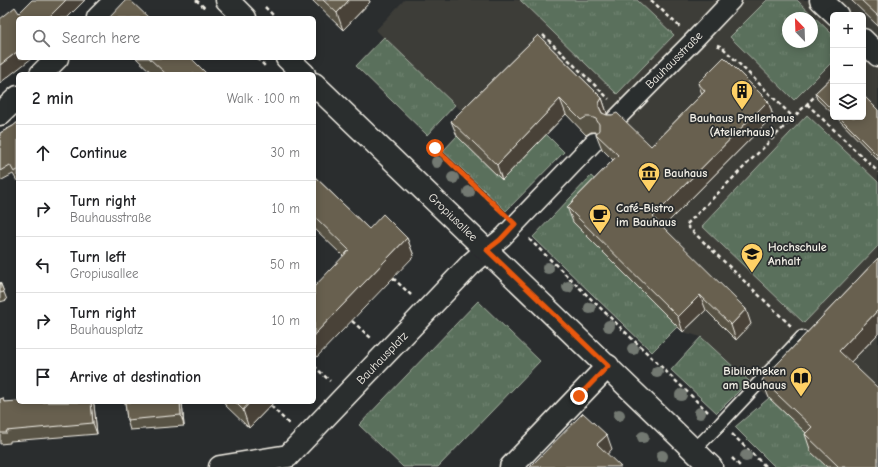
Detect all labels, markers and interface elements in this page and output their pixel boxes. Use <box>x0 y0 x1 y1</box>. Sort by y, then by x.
north arrow <box>782 12 818 48</box>
map controls <box>830 12 866 120</box>
button: + <box>830 12 866 48</box>
search box <box>16 16 316 60</box>
icon: search <box>30 27 52 49</box>
text: Search here <box>62 29 140 47</box>
street label: Bauhausstraße <box>643 29 705 91</box>
button: − <box>830 48 866 84</box>
building icon: Bauhaus Prellerhaus (Atelierhaus) <box>729 78 755 111</box>
button: layers <box>830 84 866 120</box>
text: 2 min <box>32 89 73 108</box>
text: Walk · 100 m <box>227 91 300 106</box>
place label: Bauhaus Prellerhaus (Atelierhaus) <box>690 111 794 139</box>
route start <box>426 139 444 157</box>
icon: ahead <box>32 142 54 164</box>
text: Continue <box>70 144 127 162</box>
text: 30 m <box>270 145 300 160</box>
museum icon: Bauhaus <box>636 160 662 193</box>
place label: Bauhaus <box>664 166 707 180</box>
street label: Gropiusallee <box>425 190 481 244</box>
text: Turn right <box>70 192 136 210</box>
icon: right <box>32 198 54 220</box>
text: 10 m <box>272 201 300 216</box>
place label: Café-Bistro im Bauhaus <box>616 201 676 229</box>
cafe icon: Café-Bistro im Bauhaus <box>587 202 613 235</box>
text: Bauhausstraße <box>70 210 151 225</box>
place label: Hochschule Anhalt <box>768 240 827 268</box>
school or university icon: Hochschule Anhalt <box>739 241 765 274</box>
text: Turn left <box>70 248 126 266</box>
icon: left <box>32 254 54 276</box>
text: 50 m <box>270 257 300 272</box>
text: Gropiusallee <box>70 266 138 281</box>
text: Turn right <box>70 304 136 322</box>
icon: right <box>32 310 54 332</box>
text: 10 m <box>272 313 300 328</box>
text: Bauhausplatz <box>70 322 143 337</box>
street label: Bauhausplatz <box>354 328 411 387</box>
place label: Bibliotheken am Bauhaus <box>723 364 786 392</box>
library icon: Bibliotheken am Bauhaus <box>788 365 814 398</box>
icon: arrive <box>32 366 54 388</box>
text: Arrive at destination <box>70 368 201 386</box>
route end <box>570 387 588 405</box>

